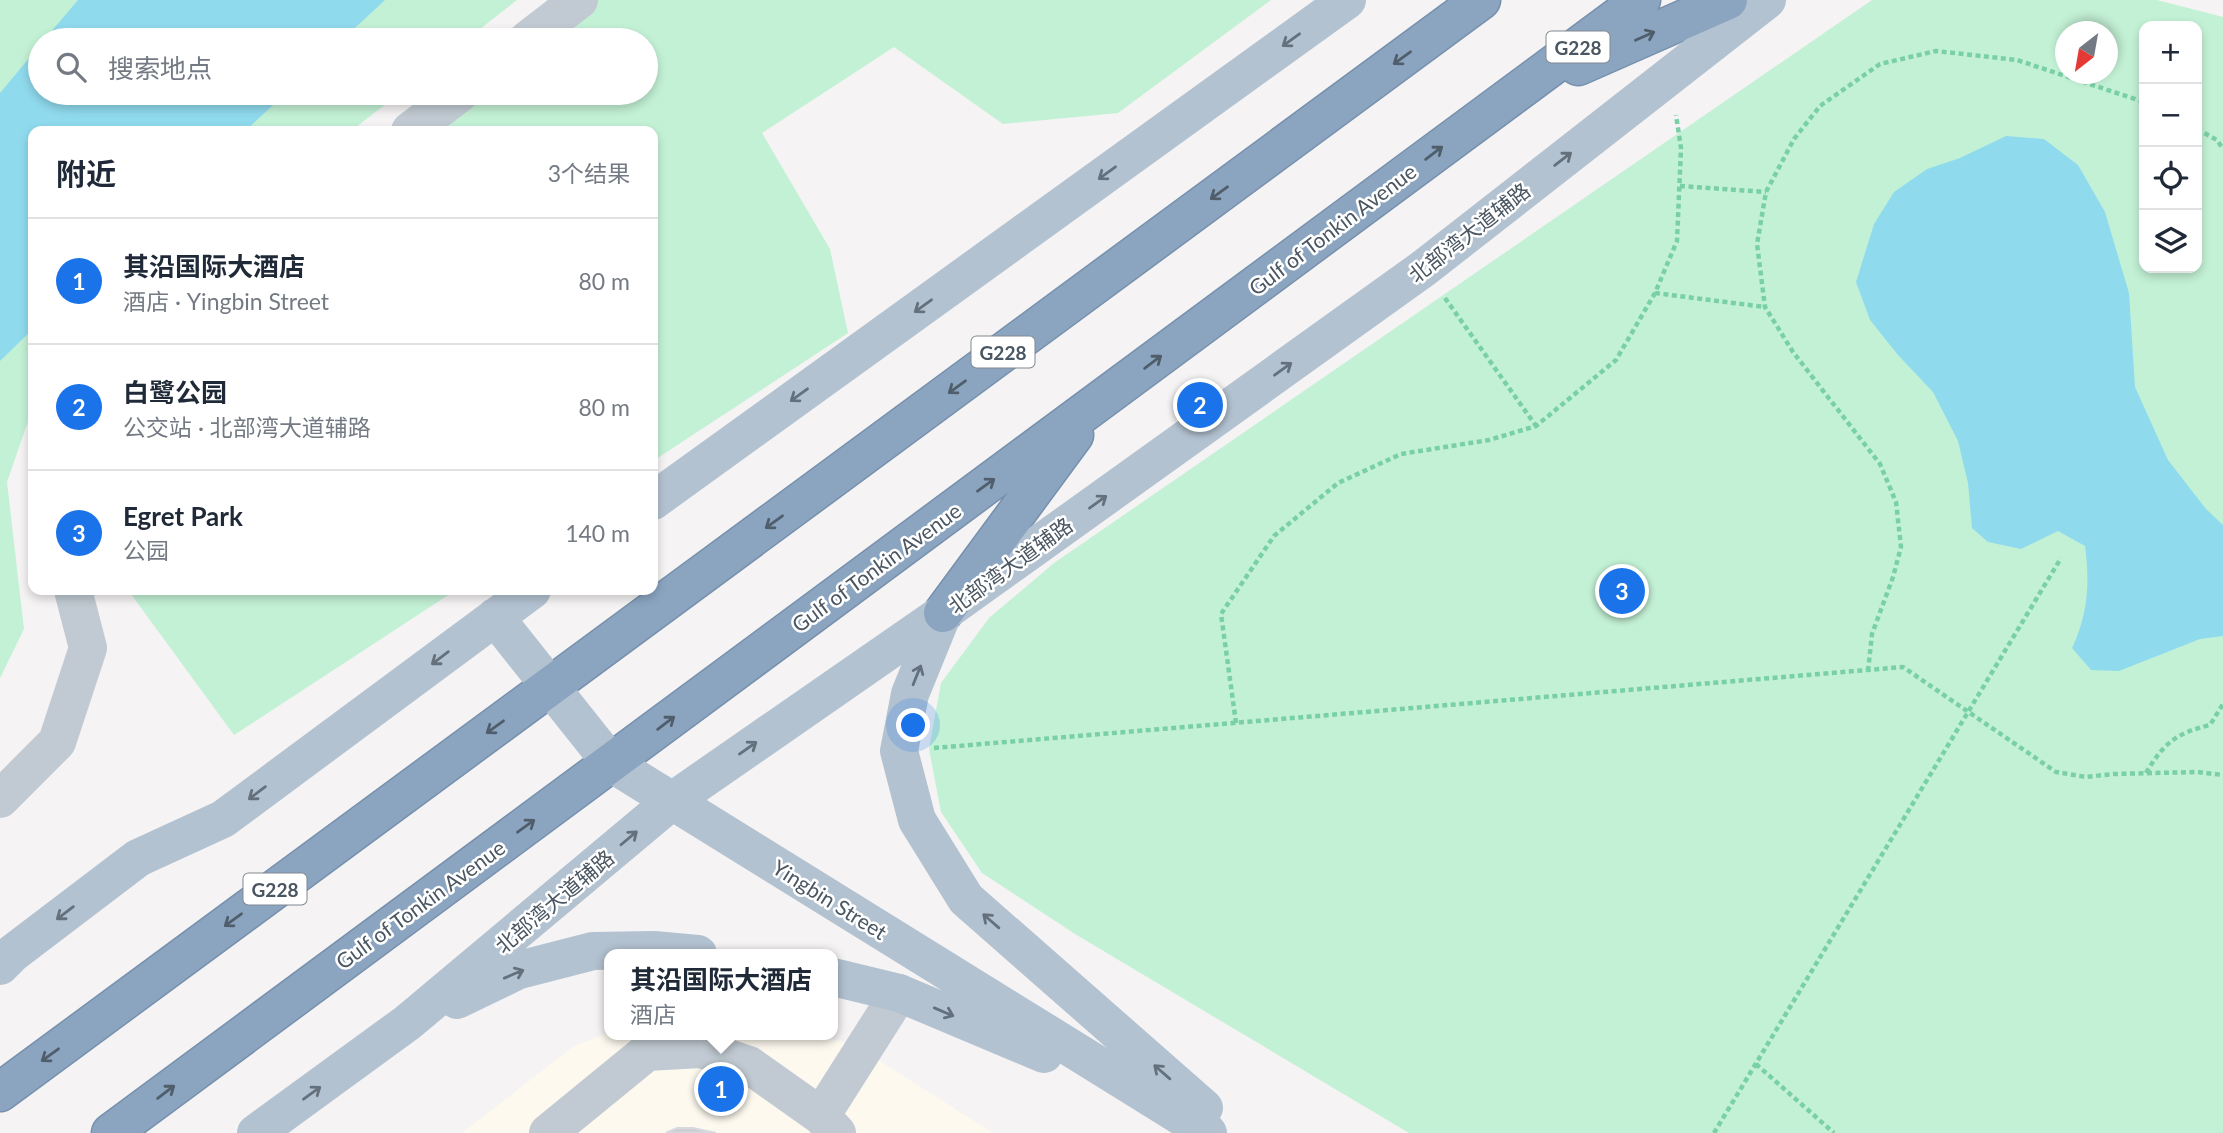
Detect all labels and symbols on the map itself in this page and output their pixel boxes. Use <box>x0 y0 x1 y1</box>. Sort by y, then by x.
north arrow <box>2055 21 2118 84</box>
one-way arrow <box>1634 29 1655 42</box>
one-way arrow <box>1282 32 1301 47</box>
road number: G228 <box>1546 32 1610 62</box>
one-way arrow <box>1393 51 1412 65</box>
one-way arrow <box>1424 146 1443 160</box>
one-way arrow <box>1553 152 1572 167</box>
street label: Gulf of Tonkin Avenue <box>1244 158 1420 300</box>
one-way arrow <box>1098 166 1117 180</box>
street label: 北部湾大道辅路 <box>1403 177 1535 287</box>
one-way arrow <box>1210 186 1228 201</box>
one-way arrow <box>914 299 933 313</box>
road number: G228 <box>972 336 1034 368</box>
one-way arrow <box>1143 354 1162 369</box>
one-way arrow <box>1273 362 1292 376</box>
one-way arrow <box>948 379 967 394</box>
pin: 2 <box>1177 379 1223 431</box>
one-way arrow <box>790 388 809 402</box>
one-way arrow <box>976 478 995 492</box>
one-way arrow <box>1088 494 1107 509</box>
street label: Gulf of Tonkin Avenue <box>787 497 965 637</box>
street label: 北部湾大道辅路 <box>943 512 1077 618</box>
one-way arrow <box>765 514 783 529</box>
pin: 3 <box>1599 565 1645 617</box>
one-way arrow <box>431 650 450 665</box>
one-way arrow <box>912 665 925 686</box>
your location <box>896 708 930 742</box>
one-way arrow <box>656 715 674 730</box>
one-way arrow <box>486 720 505 734</box>
one-way arrow <box>738 741 757 755</box>
one-way arrow <box>248 786 267 801</box>
one-way arrow <box>516 819 535 833</box>
one-way arrow <box>619 830 637 846</box>
street label: Gulf of Tonkin Avenue <box>331 834 509 974</box>
street label: 北部湾大道辅路 <box>490 844 618 958</box>
street label: Yingbin Street <box>768 854 892 944</box>
road number: G228 <box>244 874 306 904</box>
one-way arrow <box>56 906 75 921</box>
one-way arrow <box>224 913 243 928</box>
one-way arrow <box>982 913 1000 929</box>
one-way arrow <box>502 966 524 979</box>
one-way arrow <box>933 1006 955 1019</box>
one-way arrow <box>41 1048 60 1063</box>
pin: 1 <box>698 1063 744 1115</box>
one-way arrow <box>1153 1064 1171 1080</box>
one-way arrow <box>156 1085 175 1100</box>
one-way arrow <box>302 1086 321 1101</box>

